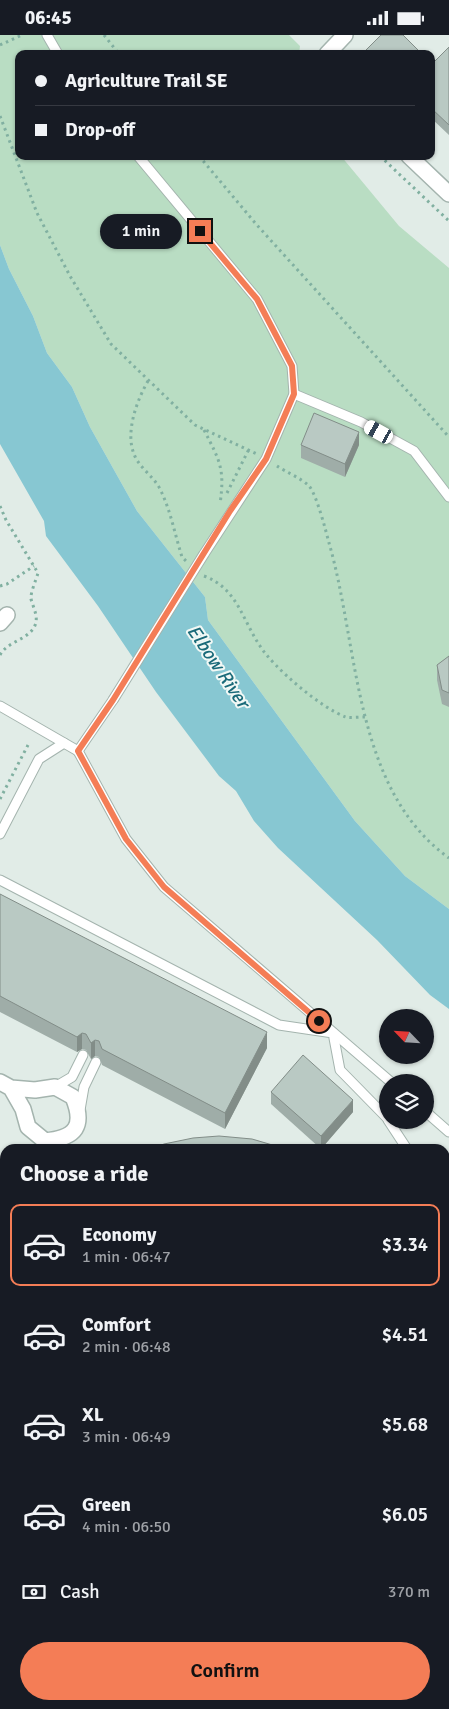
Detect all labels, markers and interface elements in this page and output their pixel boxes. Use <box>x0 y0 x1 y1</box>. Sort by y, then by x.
text: 06:45 <box>25 6 72 30</box>
text: Agriculture Trail SE <box>65 69 228 93</box>
text: Drop-off <box>65 118 135 142</box>
callout: 1 min <box>100 213 182 249</box>
route end <box>189 220 211 242</box>
text: 1 min <box>122 221 160 241</box>
car <box>362 418 395 446</box>
water label: Elbow River <box>182 620 256 715</box>
north arrow <box>379 1009 434 1064</box>
map controls <box>379 1009 434 1129</box>
route start <box>308 1010 330 1032</box>
button: layers <box>379 1074 434 1129</box>
text: Choose a ride <box>20 1160 148 1187</box>
icon: car <box>22 1223 67 1268</box>
text: Economy <box>82 1223 156 1247</box>
text: $3.34 <box>382 1233 428 1257</box>
text: 1 min · 06:47 <box>82 1247 171 1267</box>
icon: car <box>22 1313 67 1358</box>
text: Comfort <box>82 1313 151 1337</box>
text: $4.51 <box>382 1323 428 1347</box>
text: 2 min · 06:48 <box>82 1337 171 1357</box>
icon: car <box>22 1403 67 1448</box>
text: XL <box>82 1403 104 1427</box>
text: $5.68 <box>382 1413 428 1437</box>
text: 3 min · 06:49 <box>82 1427 171 1447</box>
icon: car <box>22 1493 67 1538</box>
text: Green <box>82 1493 131 1517</box>
text: $6.05 <box>382 1503 428 1527</box>
text: 4 min · 06:50 <box>82 1517 171 1537</box>
icon: cash <box>20 1578 48 1606</box>
text: Cash <box>60 1580 100 1604</box>
text: 370 m <box>388 1582 430 1602</box>
button: Confirm <box>20 1642 430 1700</box>

